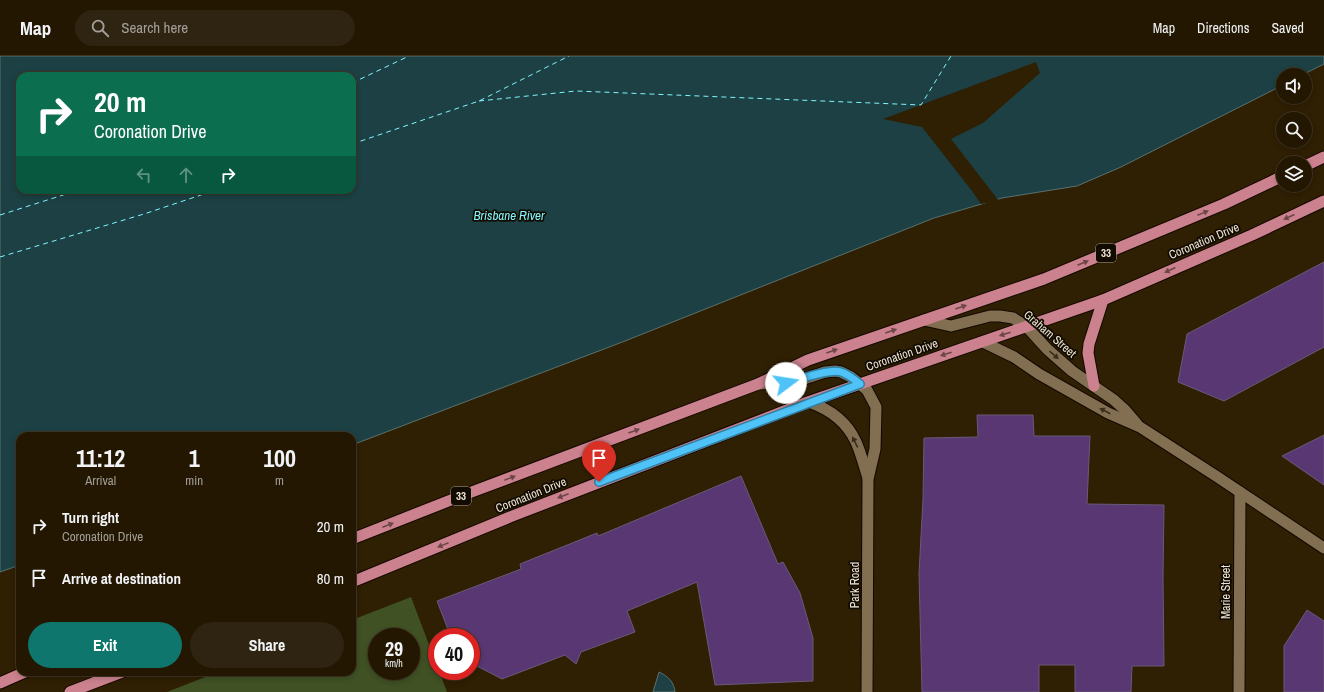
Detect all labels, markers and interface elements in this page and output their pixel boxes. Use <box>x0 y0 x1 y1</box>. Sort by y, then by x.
search box <box>75 10 355 46</box>
text: Map <box>20 15 51 41</box>
icon: search <box>89 17 111 39</box>
text: Search here <box>121 17 188 38</box>
text: Map <box>1153 19 1175 37</box>
text: Directions <box>1197 19 1249 37</box>
text: Saved <box>1271 19 1304 37</box>
map controls <box>1276 68 1312 192</box>
button: sound <box>1276 68 1312 104</box>
text: 20 m <box>94 83 146 121</box>
icon: right <box>28 88 80 140</box>
button: search <box>1276 112 1312 148</box>
text: Coronation Drive <box>94 119 206 144</box>
button: layers <box>1276 156 1312 192</box>
icon: left <box>133 164 155 186</box>
icon: ahead <box>175 164 197 186</box>
icon: right <box>217 164 239 186</box>
water label: Brisbane River <box>473 207 545 224</box>
one-way arrow <box>1198 209 1210 215</box>
one-way arrow <box>1283 214 1294 220</box>
street label: Coronation Drive <box>1166 219 1242 263</box>
road number: 33 <box>1096 244 1116 262</box>
one-way arrow <box>1078 259 1090 265</box>
one-way arrow <box>1164 267 1175 273</box>
one-way arrow <box>956 304 968 310</box>
street label: Graham Street <box>1020 307 1080 361</box>
one-way arrow <box>885 328 897 334</box>
one-way arrow <box>998 332 1010 338</box>
street label: Coronation Drive <box>864 335 940 375</box>
one-way arrow <box>827 348 839 354</box>
one-way arrow <box>1049 350 1059 360</box>
one-way arrow <box>940 351 952 357</box>
position arrow <box>765 362 807 404</box>
one-way arrow <box>1099 408 1111 414</box>
one-way arrow <box>628 427 640 433</box>
one-way arrow <box>852 436 858 448</box>
pin <box>582 441 616 482</box>
text: 11:12 <box>76 442 125 474</box>
text: 1 <box>189 442 200 474</box>
text: 100 <box>263 442 296 474</box>
icon: arrive <box>588 447 610 469</box>
text: Arrival <box>85 472 116 489</box>
text: min <box>185 472 203 489</box>
text: m <box>275 472 284 489</box>
street label: Coronation Drive <box>493 474 569 516</box>
one-way arrow <box>504 474 516 480</box>
road number: 33 <box>451 487 471 505</box>
one-way arrow <box>557 494 569 500</box>
text: Turn right <box>62 507 119 528</box>
icon: right <box>28 515 50 537</box>
text: 20 m <box>317 516 344 537</box>
one-way arrow <box>383 521 395 527</box>
text: Coronation Drive <box>62 528 143 545</box>
one-way arrow <box>437 542 448 548</box>
street label: Park Road <box>847 562 863 608</box>
street label: Marie Street <box>1218 565 1234 619</box>
icon: arrive <box>28 567 50 589</box>
text: Arrive at destination <box>62 568 181 589</box>
text: 80 m <box>317 568 344 589</box>
button: Exit <box>28 622 182 668</box>
button: Share <box>190 622 344 668</box>
speed limit sign: 40 <box>428 628 480 680</box>
text: 29 <box>385 635 403 662</box>
text: km/h <box>385 657 403 670</box>

